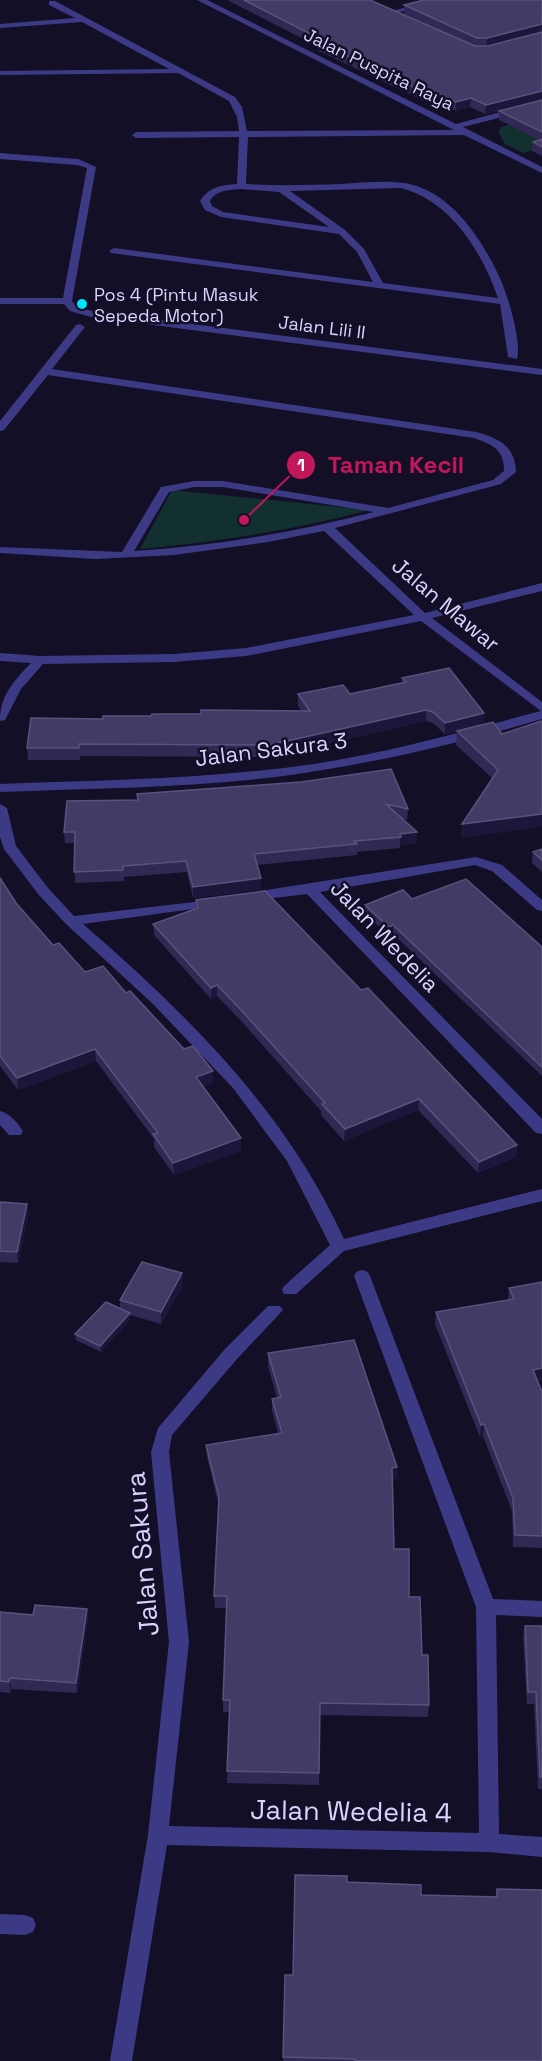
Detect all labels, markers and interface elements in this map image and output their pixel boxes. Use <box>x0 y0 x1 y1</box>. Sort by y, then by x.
street label: Jalan Puspita Raya <box>300 23 458 115</box>
place label: Pos 4 (Pintu Masuk Sepeda Motor) <box>94 283 259 327</box>
marker: Pos 4 (Pintu Masuk Sepeda Motor) <box>75 297 89 311</box>
street label: Jalan Lili II <box>277 310 367 344</box>
callout: Taman Kecil <box>286 444 476 486</box>
text: Taman Kecil <box>328 449 464 480</box>
text: 1 <box>297 453 305 476</box>
street label: Jalan Mawar <box>386 551 506 657</box>
street label: Jalan Sakura 3 <box>193 726 349 772</box>
street label: Jalan Wedelia <box>325 874 446 998</box>
street label: Jalan Sakura <box>117 1470 167 1638</box>
street label: Jalan Wedelia 4 <box>250 1792 452 1830</box>

